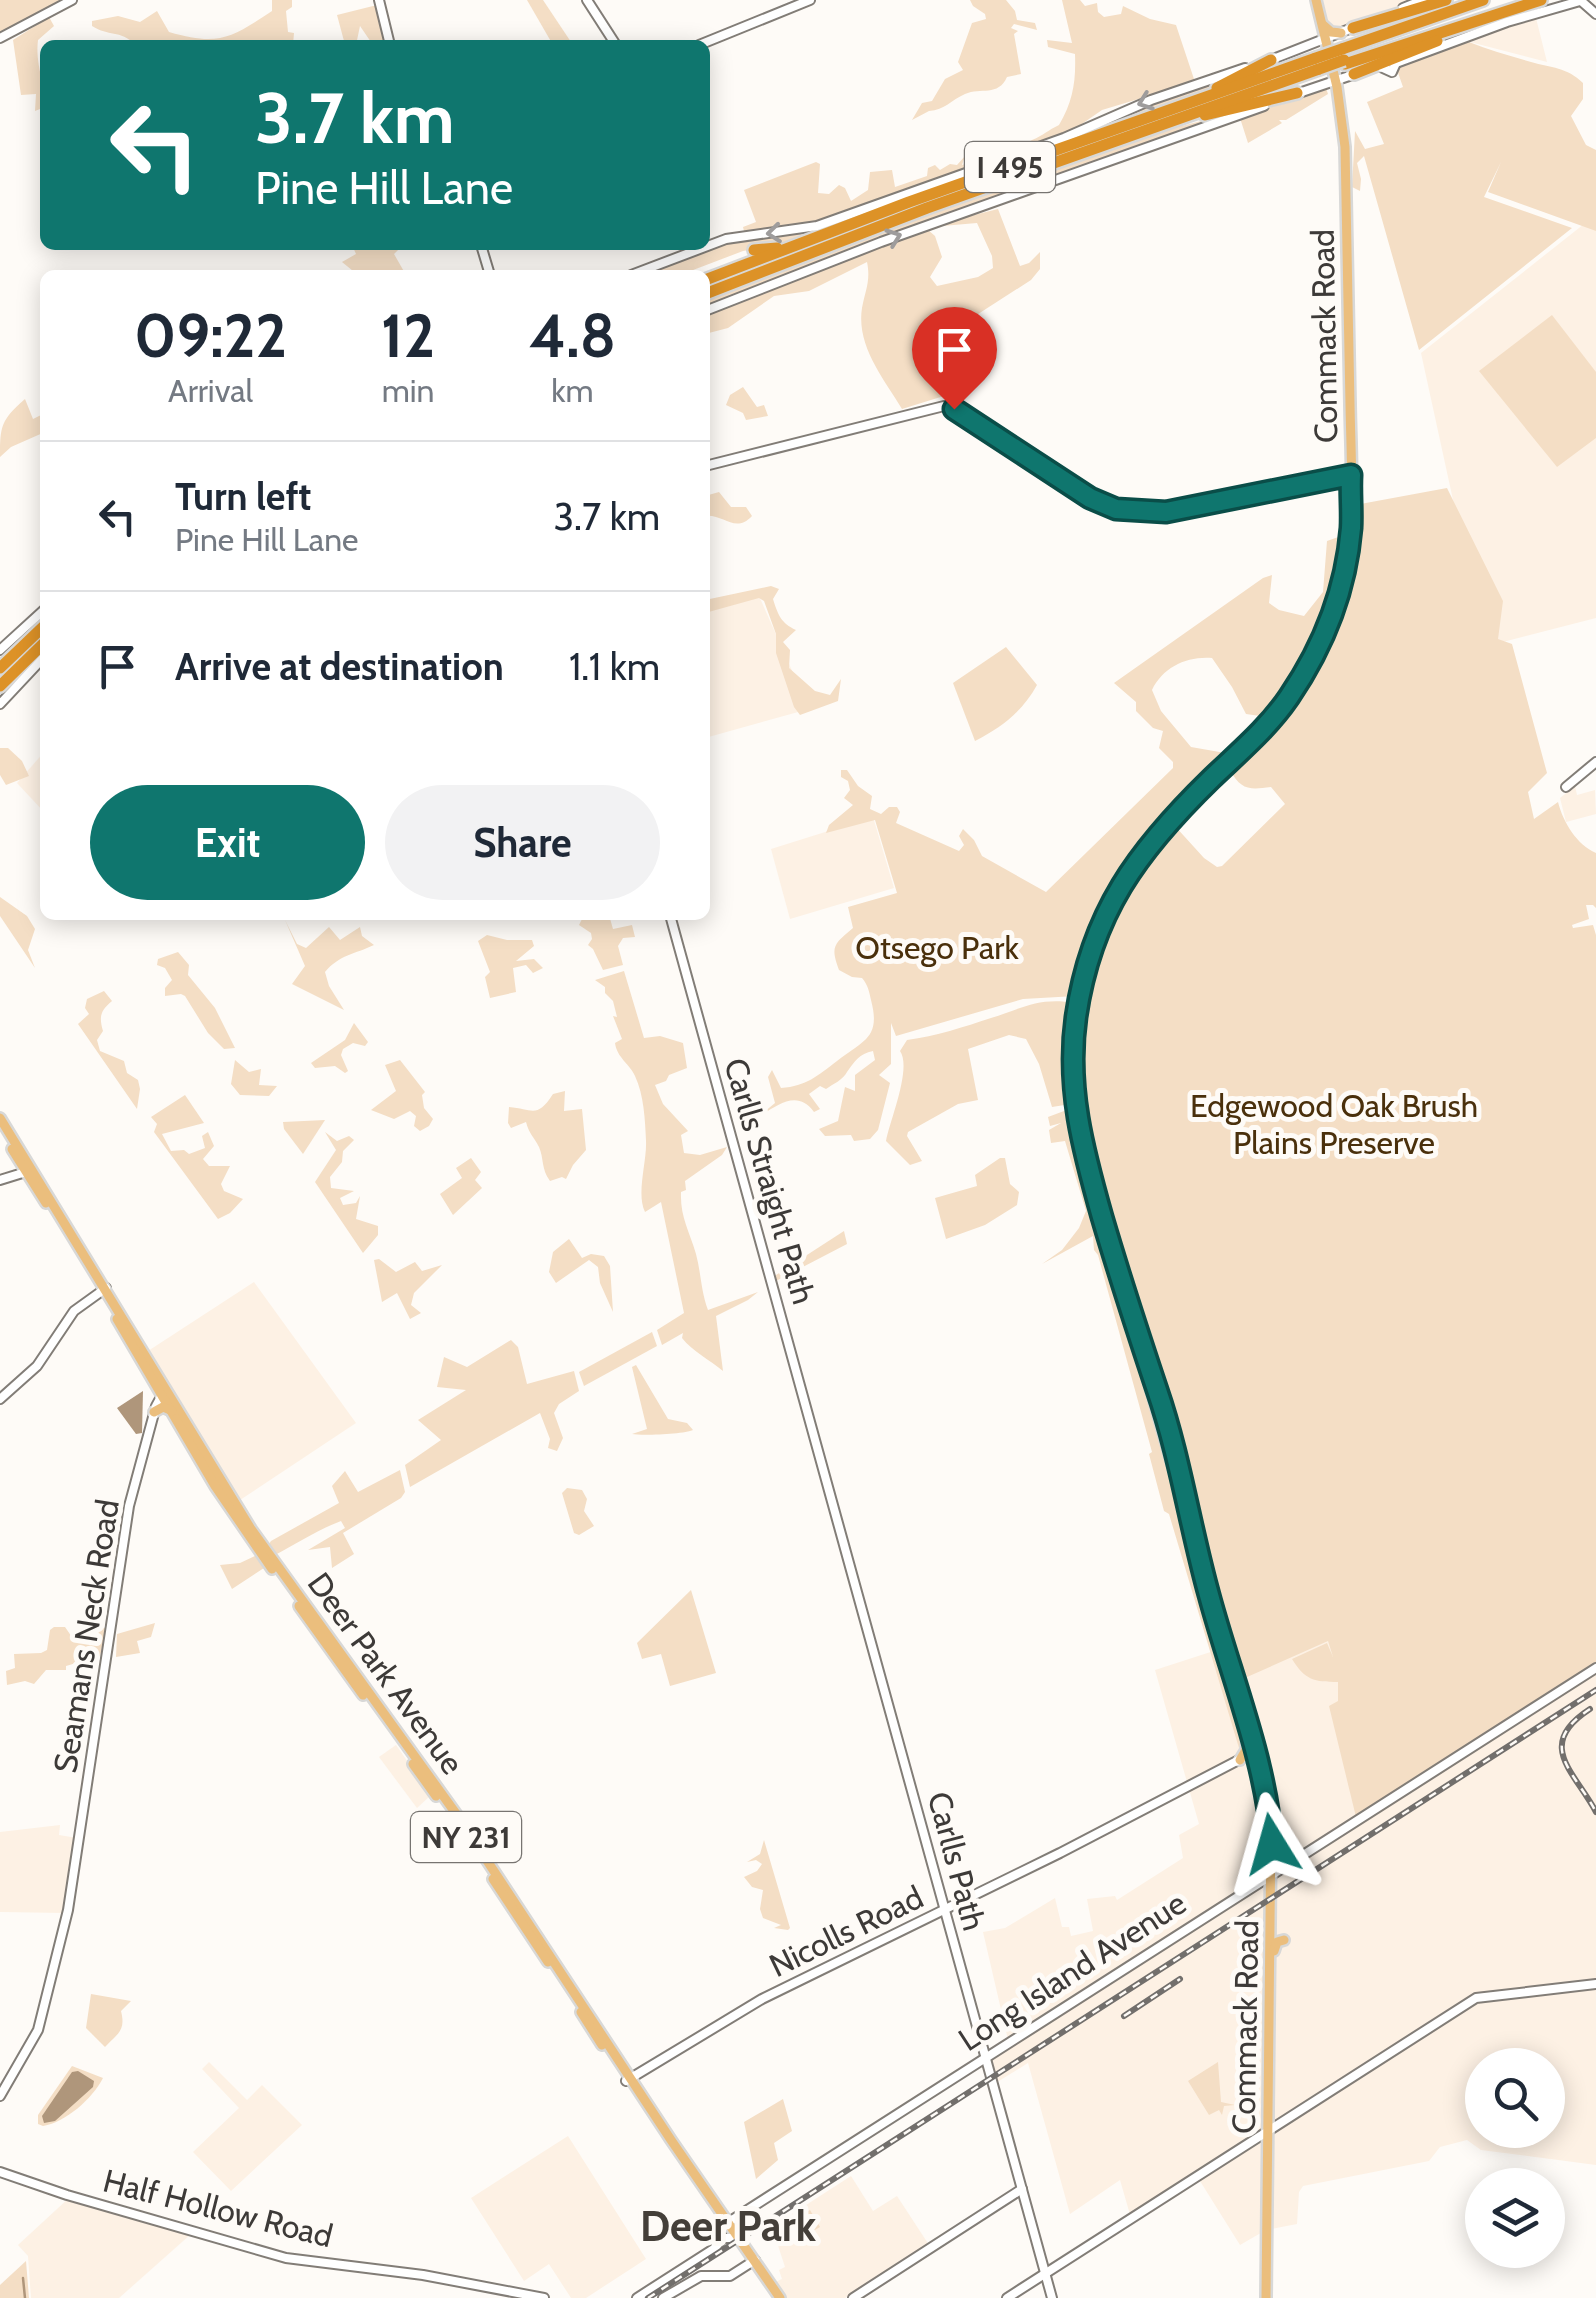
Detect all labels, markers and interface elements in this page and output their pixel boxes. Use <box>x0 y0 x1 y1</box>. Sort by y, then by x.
text: 3.7 km <box>255 75 455 161</box>
icon: left <box>90 80 220 210</box>
one-way arrow <box>1138 90 1155 111</box>
road number: I 495 <box>965 142 1055 192</box>
text: Pine Hill Lane <box>255 161 513 215</box>
one-way arrow <box>765 222 781 243</box>
one-way arrow <box>884 228 901 249</box>
street label: Commack Road <box>1303 229 1345 443</box>
text: 09:22 <box>134 299 287 372</box>
text: 12 <box>381 299 435 372</box>
text: 4.8 <box>529 299 616 372</box>
pin <box>912 307 997 410</box>
icon: arrive <box>927 322 982 377</box>
text: Arrival <box>168 371 253 410</box>
text: min <box>382 371 434 410</box>
text: km <box>551 371 594 410</box>
text: Turn left <box>175 473 311 520</box>
icon: left <box>90 489 145 544</box>
text: 3.7 km <box>554 493 660 540</box>
text: Pine Hill Lane <box>175 520 358 559</box>
icon: arrive <box>90 639 145 694</box>
text: Arrive at destination <box>175 643 504 690</box>
text: 1.1 km <box>569 643 660 690</box>
button: Exit <box>90 785 365 900</box>
button: Share <box>385 785 660 900</box>
park label: Otsego Park <box>855 928 1019 967</box>
street label: Carlls Straight Path <box>716 1054 824 1308</box>
park label: Edgewood Oak Brush Plains Preserve <box>1190 1086 1478 1162</box>
street label: Seamans Neck Road <box>45 1497 127 1775</box>
street label: Deer Park Avenue <box>300 1565 472 1781</box>
street label: Carlls Path <box>920 1787 994 1935</box>
position arrow <box>1220 1792 1324 1896</box>
road number: NY 231 <box>411 1812 521 1862</box>
street label: Nicolls Road <box>763 1877 929 1985</box>
street label: Long Island Avenue <box>951 1883 1193 2059</box>
street label: Commack Road <box>1224 1920 1266 2134</box>
map controls <box>1465 2048 1565 2268</box>
button: search <box>1465 2048 1565 2148</box>
street label: Half Hollow Road <box>99 2161 337 2255</box>
button: layers <box>1465 2168 1565 2268</box>
district label: Deer Park <box>640 2200 817 2252</box>

